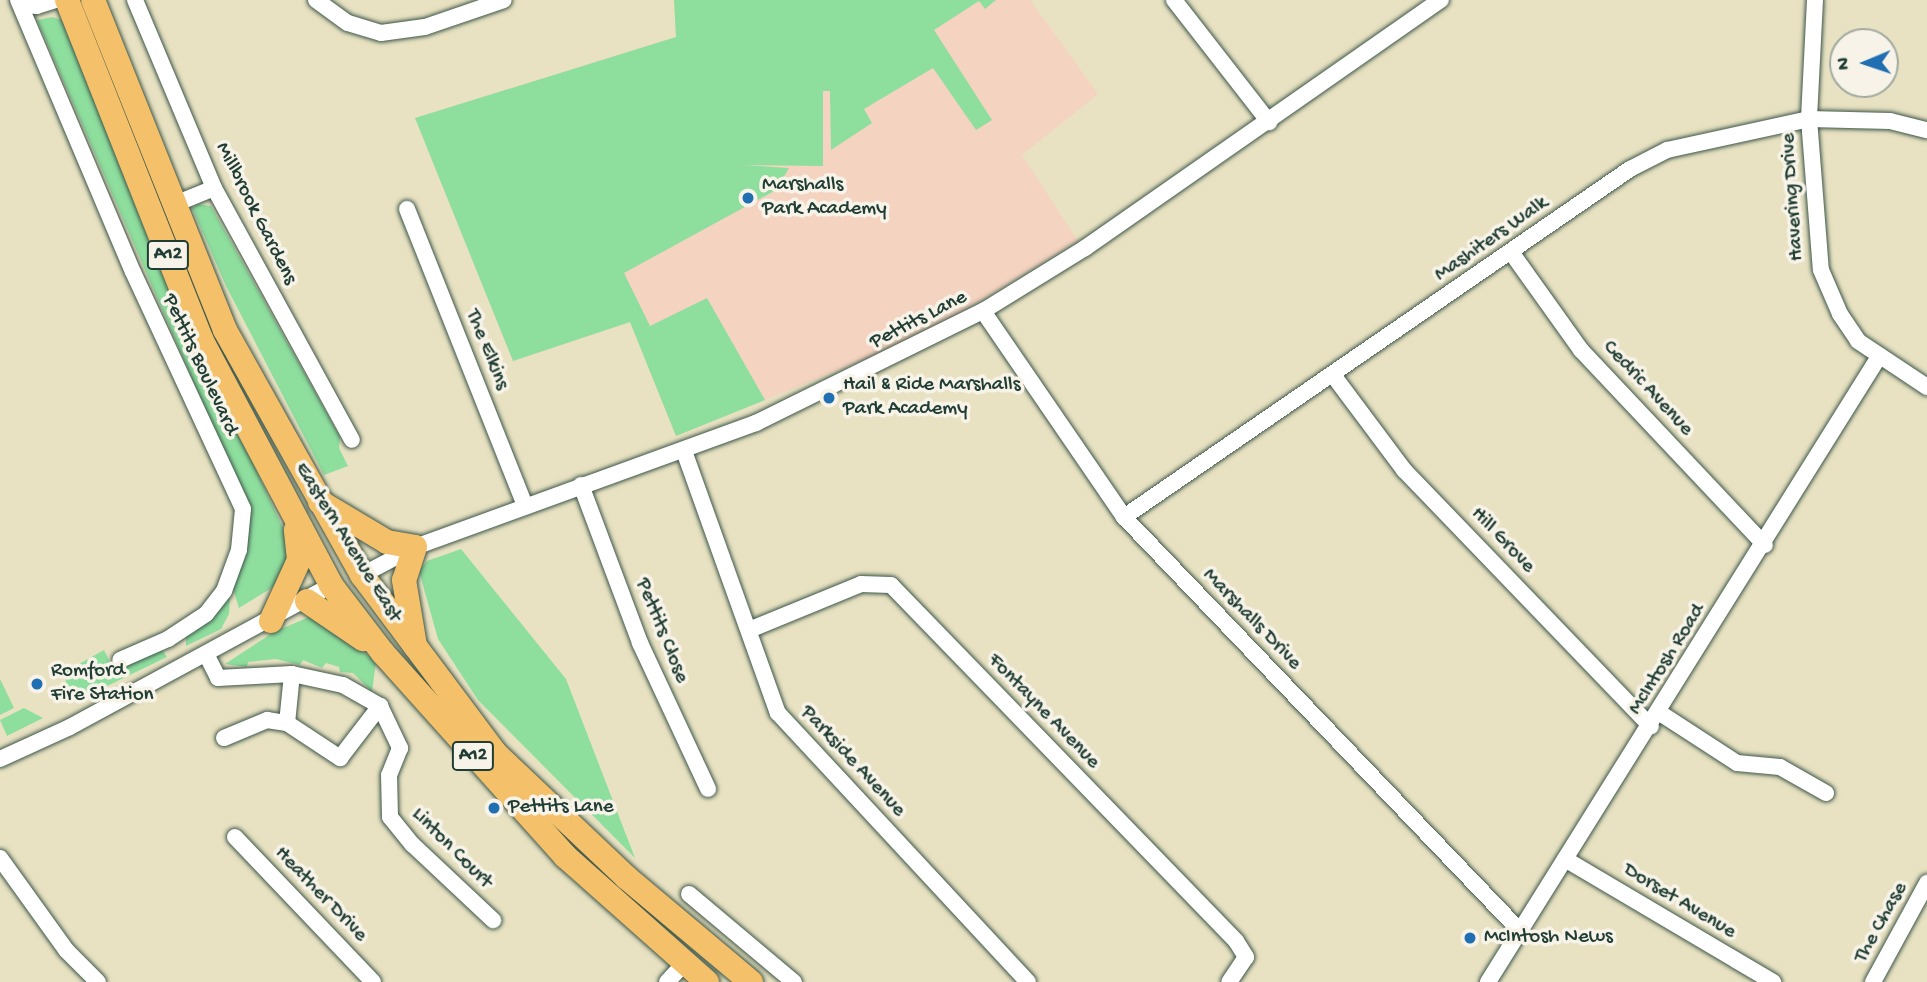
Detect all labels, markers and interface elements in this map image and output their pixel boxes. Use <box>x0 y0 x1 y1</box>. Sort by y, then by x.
north arrow <box>1829 28 1899 98</box>
text: N <box>1833 57 1856 70</box>
street label: Havering Drive <box>1777 132 1811 262</box>
street label: Millbrook Gardens <box>208 139 302 289</box>
place label: Marshalls Park Academy <box>762 173 887 223</box>
marker: Marshalls Park Academy <box>740 190 756 206</box>
street label: Mashiters Walk <box>1430 192 1554 288</box>
road number: A12 <box>145 240 191 270</box>
street label: Pettits Lane <box>866 286 972 356</box>
street label: Pettits Boulevard <box>155 290 243 440</box>
street label: The Elkins <box>458 306 514 394</box>
street label: Cedric Avenue <box>1596 336 1698 442</box>
place label: Hail & Ride Marshalls Park Academy <box>843 373 1020 423</box>
marker: Hail & Ride Marshalls Park Academy <box>821 390 837 406</box>
street label: Eastern Avenue East <box>288 459 406 627</box>
street label: Hill Grove <box>1464 503 1540 579</box>
street label: Marshalls Drive <box>1196 564 1306 676</box>
street label: Pettits Close <box>629 575 693 687</box>
street label: McIntosh Road <box>1624 600 1712 720</box>
street label: Fontayne Avenue <box>981 649 1105 775</box>
place label: Romford Fire Station <box>51 659 154 709</box>
marker: Romford Fire Station <box>29 676 45 692</box>
street label: Parkside Avenue <box>794 701 910 823</box>
road number: A12 <box>450 740 496 772</box>
place label: Pettits Lane <box>508 795 614 821</box>
marker: Pettits Lane <box>486 800 502 816</box>
street label: Linton Court <box>405 803 497 895</box>
street label: Heather Drive <box>268 842 372 948</box>
street label: Dorset Avenue <box>1618 858 1740 946</box>
street label: The Chase <box>1850 878 1914 968</box>
place label: McIntosh News <box>1484 925 1613 951</box>
marker: McIntosh News <box>1462 930 1478 946</box>

